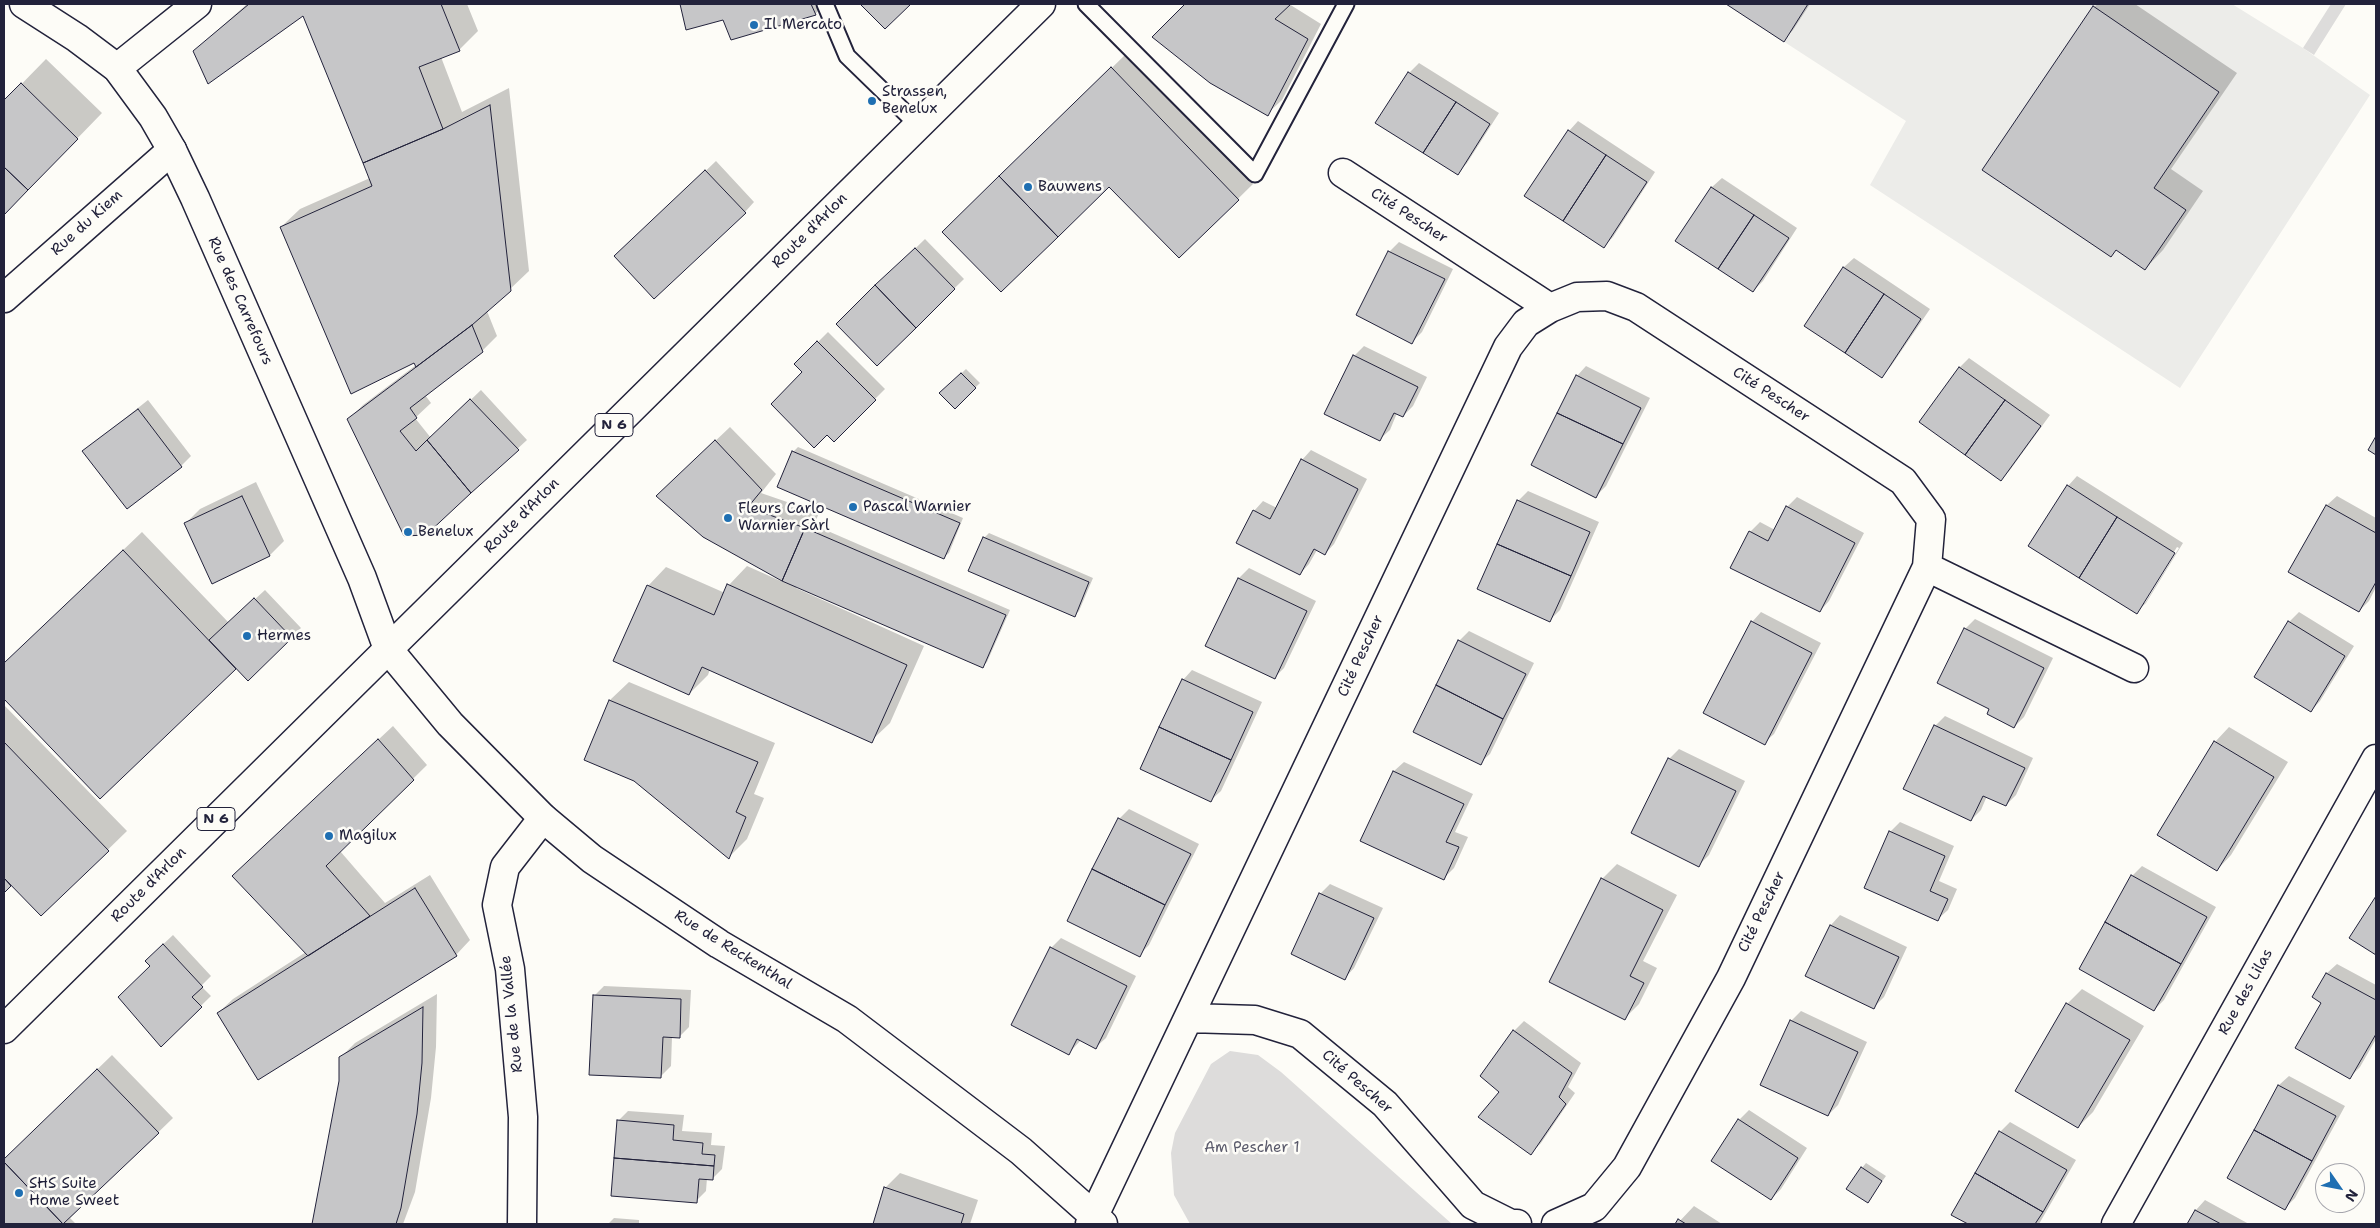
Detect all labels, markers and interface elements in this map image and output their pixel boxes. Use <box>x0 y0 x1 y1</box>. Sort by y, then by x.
place label: Il Mercato <box>764 16 842 34</box>
marker: Il Mercato <box>748 19 760 31</box>
place label: Strassen, Benelux <box>882 83 947 118</box>
marker: Strassen, Benelux <box>866 95 878 107</box>
place label: Bauwens <box>1038 178 1102 196</box>
marker: Bauwens <box>1022 181 1034 193</box>
street label: Cité Pescher <box>1367 184 1451 248</box>
street label: Rue du Kiem <box>48 186 126 260</box>
street label: Route d'Arlon <box>769 190 851 272</box>
street label: Rue des Carrefours <box>204 234 276 368</box>
street label: Cité Pescher <box>1729 363 1813 427</box>
road number: N 6 <box>595 414 633 436</box>
street label: Route d'Arlon <box>481 475 563 557</box>
place label: Pascal Warnier <box>863 498 971 516</box>
place label: Fleurs Carlo Warnier Sàrl <box>738 500 830 535</box>
marker: Pascal Warnier <box>847 501 859 513</box>
marker: Fleurs Carlo Warnier Sàrl <box>722 512 734 524</box>
place label: Benelux <box>418 523 473 541</box>
marker: Benelux <box>402 526 414 538</box>
street label: Cité Pescher <box>1334 612 1388 700</box>
place label: Hermes <box>257 627 311 645</box>
marker: Hermes <box>241 630 253 642</box>
road number: N 6 <box>197 808 235 831</box>
place label: Magilux <box>339 827 397 845</box>
marker: Magilux <box>323 830 335 842</box>
street label: Route d'Arlon <box>108 844 190 926</box>
street label: Cité Pescher <box>1735 868 1789 956</box>
street label: Rue de Reckenthal <box>671 906 795 994</box>
street label: Rue des Lilas <box>2215 946 2277 1038</box>
street label: Rue de la Vallée <box>497 954 527 1074</box>
street label: Cité Pescher <box>1318 1046 1396 1118</box>
park label: Am Pescher 1 <box>1204 1139 1300 1157</box>
north arrow <box>2315 1163 2365 1213</box>
place label: SHS Suite Home Sweet <box>29 1175 119 1210</box>
text: N <box>2341 1186 2362 1205</box>
marker: SHS Suite Home Sweet <box>13 1187 25 1199</box>

